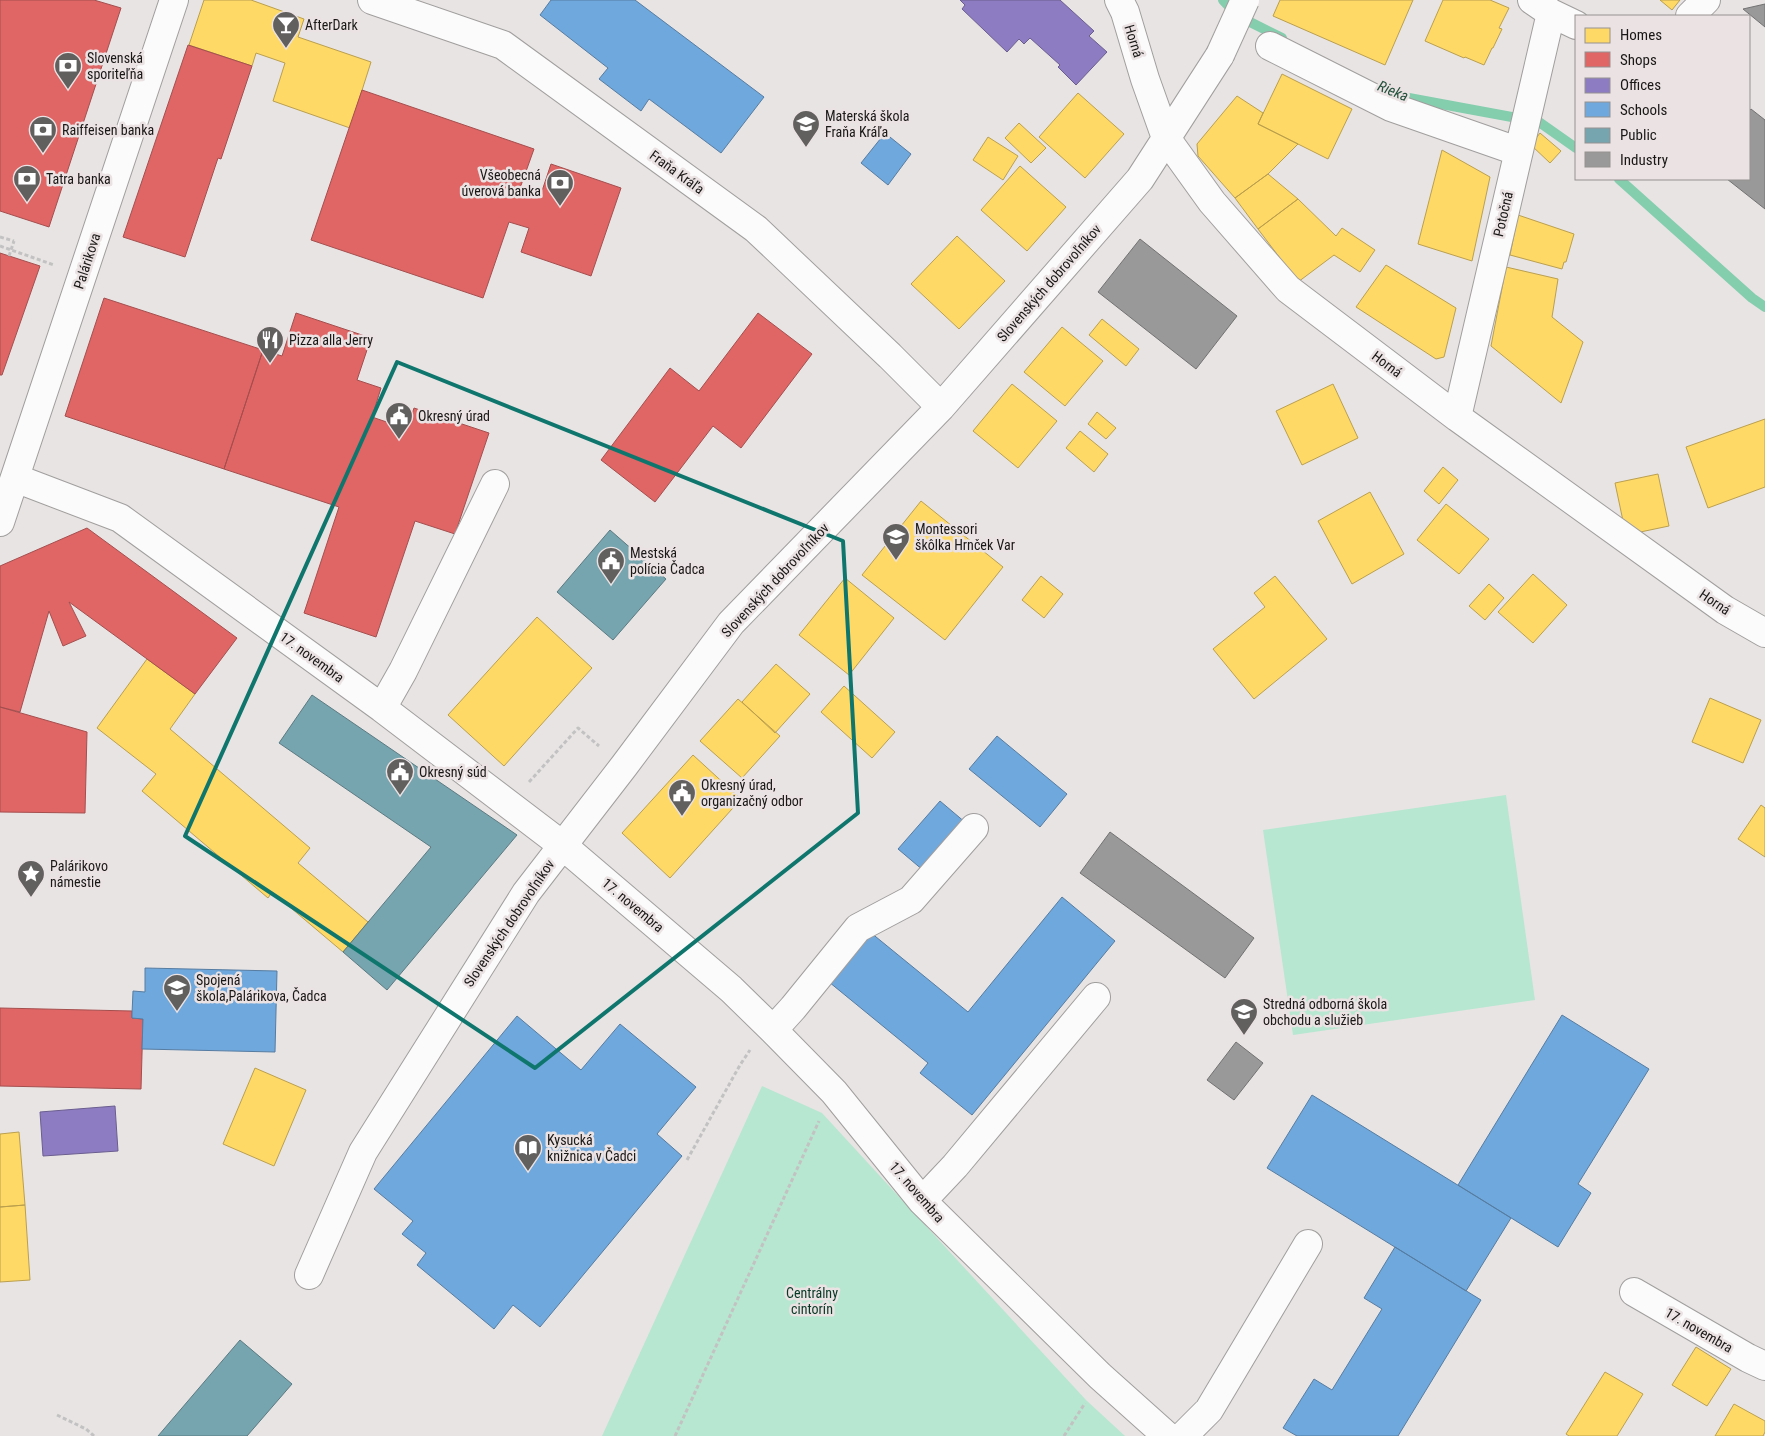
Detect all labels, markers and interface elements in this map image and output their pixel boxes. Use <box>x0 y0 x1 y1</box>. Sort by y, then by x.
bar icon: AfterDark <box>271 10 301 49</box>
legend <box>1575 15 1750 180</box>
place label: AfterDark <box>305 17 358 33</box>
street label: Horná <box>1121 23 1147 59</box>
text: Homes <box>1620 26 1662 44</box>
place label: Slovenská sporiteľňa <box>87 50 143 82</box>
bank icon: Slovenská sporiteľňa <box>53 51 83 90</box>
text: Shops <box>1620 51 1657 69</box>
text: Offices <box>1620 76 1661 94</box>
water label: Rieka <box>1375 77 1411 105</box>
text: Schools <box>1620 101 1667 119</box>
place label: Materská škola Fraňa Kráľa <box>825 108 910 140</box>
school or university icon: Materská škola Fraňa Kráľa <box>791 109 821 148</box>
bank icon: Raiffeisen banka <box>28 115 58 154</box>
place label: Raiffeisen banka <box>62 122 154 138</box>
text: Public <box>1620 126 1657 144</box>
street label: Fraňa Kráľa <box>647 147 707 197</box>
text: Industry <box>1620 151 1668 169</box>
bank icon: Tatra banka <box>12 164 42 203</box>
place label: Všeobecná úverová banka <box>462 167 541 199</box>
bank icon: Všeobecná úverová banka <box>545 168 575 207</box>
place label: Tatra banka <box>46 171 111 187</box>
street label: Potočná <box>1490 190 1516 238</box>
street label: Slovenských dobrovoľníkov <box>994 221 1104 345</box>
street label: Palárikova <box>70 231 104 291</box>
restaurant icon: Pizza alla Jerry <box>255 325 285 364</box>
place label: Pizza alla Jerry <box>289 332 373 348</box>
street label: Horná <box>1369 348 1405 380</box>
public building icon: Okresný úrad <box>384 401 414 440</box>
place label: Okresný úrad <box>418 408 490 424</box>
street label: Slovenských dobrovoľníkov <box>718 520 832 640</box>
place label: Montessori škôlka Hrnček Var <box>915 521 1015 553</box>
school or university icon: Montessori škôlka Hrnček Var <box>881 522 911 561</box>
place label: Mestská polícia Čadca <box>630 545 705 577</box>
public building icon: Mestská polícia Čadca <box>596 546 626 585</box>
street label: Horná <box>1697 586 1733 618</box>
street label: 17. novembra <box>277 628 347 686</box>
public building icon: Okresný súd <box>385 757 415 796</box>
place label: Okresný súd <box>419 764 487 780</box>
place label: Okresný úrad, organizačný odbor <box>701 777 803 809</box>
public building icon: Okresný úrad, organizačný odbor <box>667 778 697 817</box>
street label: Slovenských dobrovoľníkov <box>460 856 558 990</box>
place label: Palárikovo námestie <box>50 858 108 890</box>
place icon: Palárikovo námestie <box>16 859 46 898</box>
street label: 17. novembra <box>599 875 667 935</box>
place label: Spojená škola,Palárikova, Čadca <box>196 972 327 1004</box>
school or university icon: Spojená škola,Palárikova, Čadca <box>162 973 192 1012</box>
place label: Stredná odborná škola obchodu a služieb <box>1263 996 1387 1028</box>
school or university icon: Stredná odborná škola obchodu a služieb <box>1229 997 1259 1036</box>
place label: Kysucká knižnica v Čadci <box>547 1132 636 1164</box>
library icon: Kysucká knižnica v Čadci <box>513 1133 543 1172</box>
street label: 17. novembra <box>886 1158 948 1226</box>
park label: Centrálny cintorín <box>786 1285 838 1317</box>
street label: 17. novembra <box>1663 1304 1735 1356</box>

